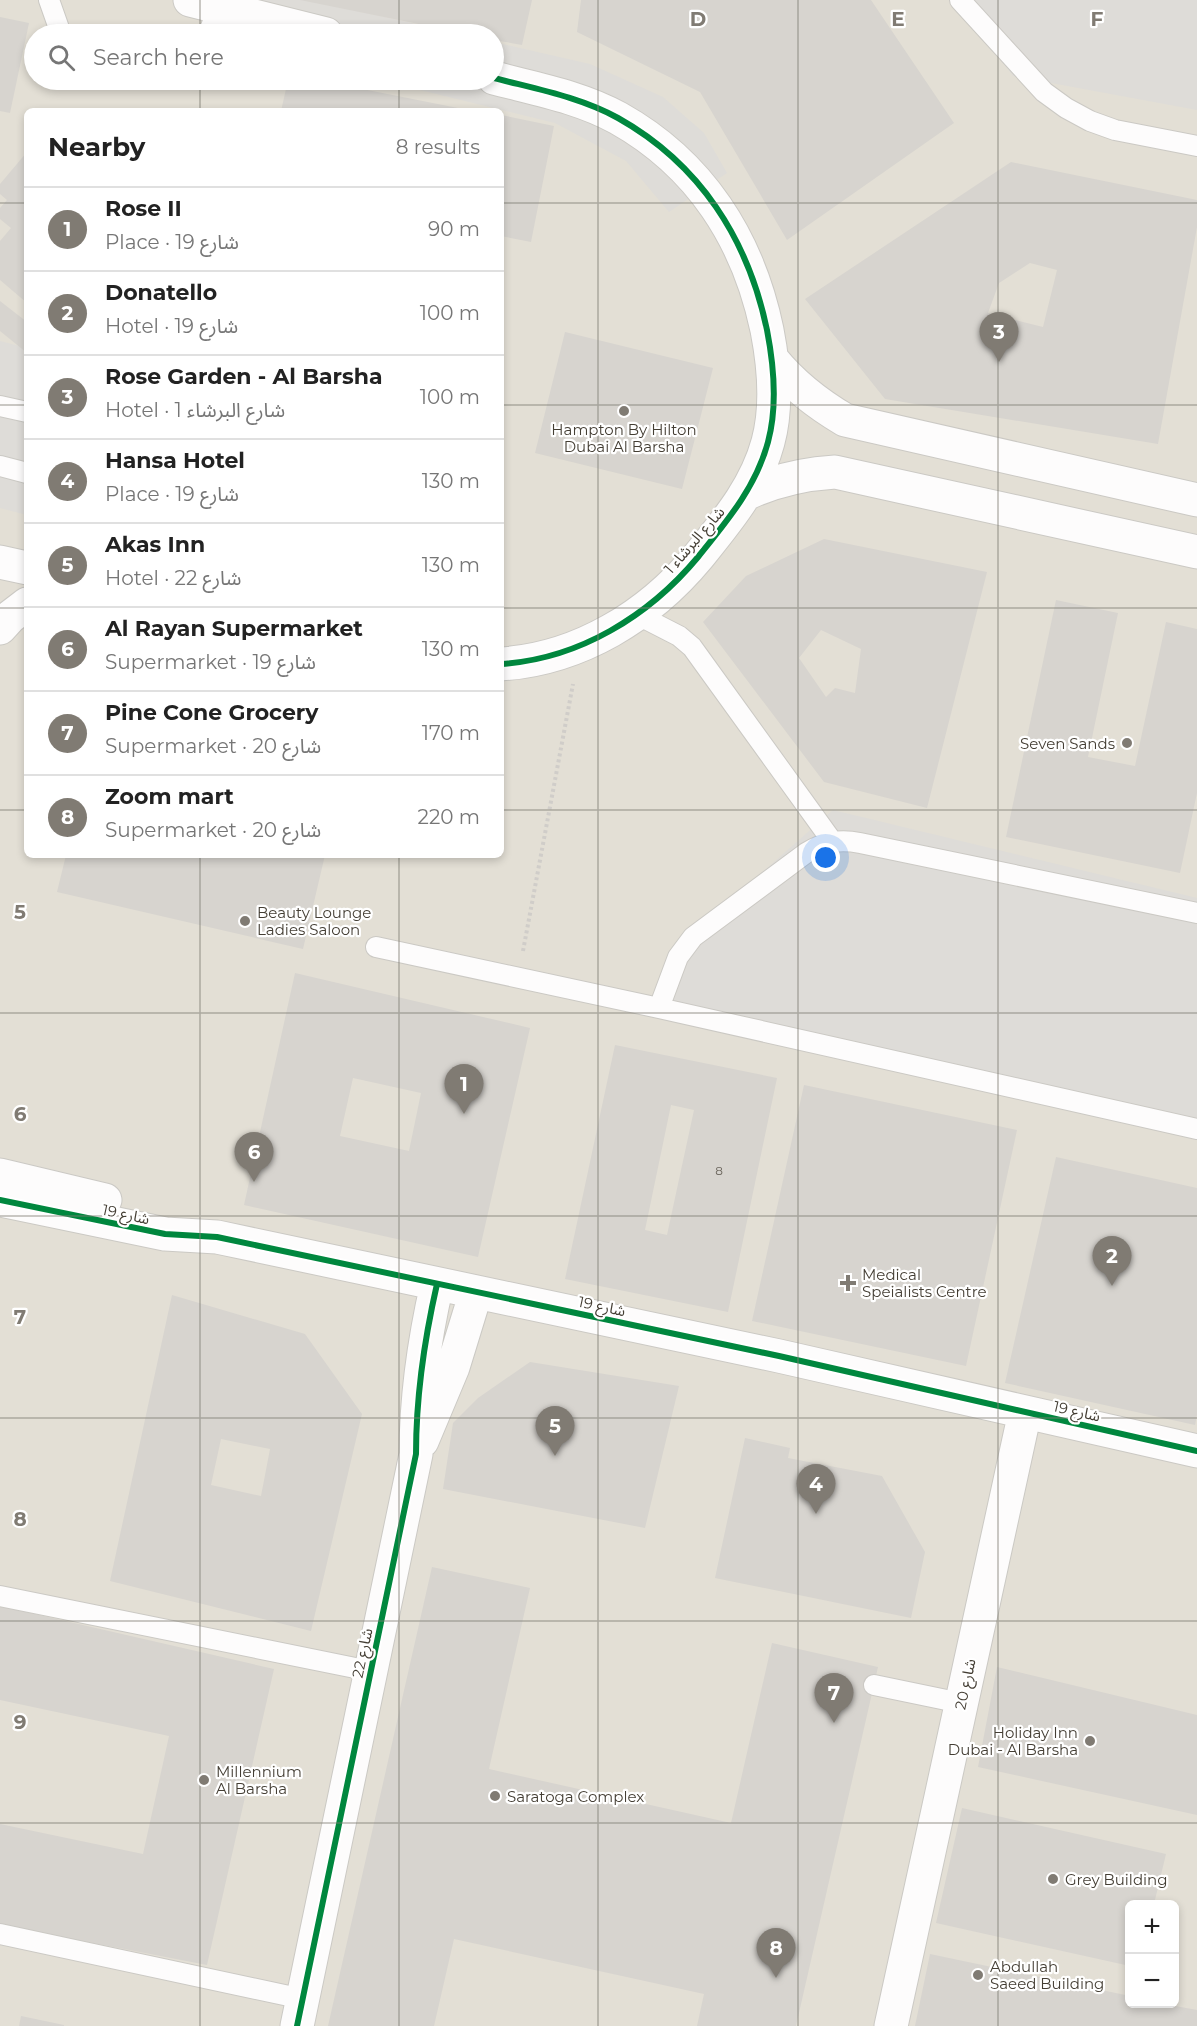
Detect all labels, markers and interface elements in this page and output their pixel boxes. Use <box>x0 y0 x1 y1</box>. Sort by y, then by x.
text: D <box>690 7 706 31</box>
text: E <box>891 7 905 31</box>
text: F <box>1091 7 1104 31</box>
search box <box>24 24 504 90</box>
icon: search <box>45 41 78 74</box>
text: Search here <box>93 44 224 71</box>
text: Nearby <box>48 131 145 163</box>
text: 8 results <box>396 135 480 159</box>
text: Rose II <box>105 195 182 222</box>
text: 1 <box>64 217 71 241</box>
text: 90 m <box>428 217 480 241</box>
text: Place · شارع 19 <box>105 230 239 254</box>
text: Donatello <box>105 279 217 306</box>
text: 2 <box>62 301 73 325</box>
text: 100 m <box>420 301 480 325</box>
pin: 3 <box>980 312 1018 362</box>
text: Hotel · شارع 19 <box>105 314 238 338</box>
text: Rose Garden - Al Barsha <box>105 363 383 390</box>
text: 3 <box>62 385 73 409</box>
text: 100 m <box>420 385 480 409</box>
text: Hotel · شارع البرشاء 1 <box>105 398 285 422</box>
marker: Hampton By Hilton Dubai Al Barsha <box>617 404 631 418</box>
place label: Hampton By Hilton Dubai Al Barsha <box>551 420 697 456</box>
text: Hansa Hotel <box>105 447 245 474</box>
text: 4 <box>61 469 74 493</box>
text: 130 m <box>422 469 480 493</box>
text: Place · شارع 19 <box>105 482 239 506</box>
street label: شارع البرشاء 1 <box>660 502 731 579</box>
text: Akas Inn <box>105 531 205 558</box>
text: 5 <box>62 553 73 577</box>
text: 130 m <box>422 553 480 577</box>
text: Hotel · شارع 22 <box>105 566 242 590</box>
text: Al Rayan Supermarket <box>105 615 363 642</box>
text: 6 <box>61 637 74 661</box>
text: 130 m <box>422 637 480 661</box>
text: Supermarket · شارع 19 <box>105 650 316 674</box>
text: Pine Cone Grocery <box>105 699 319 726</box>
text: 7 <box>61 721 74 745</box>
text: 170 m <box>422 721 480 745</box>
text: Supermarket · شارع 20 <box>105 734 321 758</box>
place label: Seven Sands <box>1020 734 1115 753</box>
marker: Seven Sands <box>1120 736 1134 750</box>
text: Zoom mart <box>105 783 234 810</box>
text: 8 <box>61 805 74 829</box>
text: 220 m <box>418 805 480 829</box>
text: Supermarket · شارع 20 <box>105 818 321 842</box>
your location <box>811 843 840 872</box>
text: 5 <box>14 900 26 924</box>
place label: Beauty Lounge Ladies Saloon <box>257 903 371 939</box>
marker: Beauty Lounge Ladies Saloon <box>238 914 252 928</box>
pin: 1 <box>444 1064 484 1114</box>
text: 6 <box>14 1102 27 1126</box>
pin: 6 <box>234 1132 274 1182</box>
house number: 8 <box>715 1163 723 1178</box>
street label: شارع 19 <box>100 1200 152 1231</box>
pin: 2 <box>1092 1236 1132 1286</box>
place label: Medical Speialists Centre <box>862 1265 987 1301</box>
marker: Medical Speialists Centre <box>839 1274 857 1292</box>
street label: شارع 19 <box>576 1292 628 1323</box>
text: 7 <box>14 1305 26 1329</box>
street label: شارع 19 <box>1051 1396 1103 1429</box>
pin: 5 <box>536 1406 574 1456</box>
pin: 4 <box>796 1464 836 1514</box>
text: 8 <box>13 1507 27 1531</box>
street label: شارع 22 <box>347 1626 379 1680</box>
street label: شارع 20 <box>950 1657 983 1712</box>
pin: 7 <box>814 1674 854 1723</box>
text: 9 <box>14 1710 26 1734</box>
place label: Holiday Inn Dubai - Al Barsha <box>948 1723 1078 1759</box>
marker: Holiday Inn Dubai - Al Barsha <box>1083 1734 1097 1748</box>
place label: Millennium Al Barsha <box>216 1762 302 1798</box>
marker: Millennium Al Barsha <box>197 1773 211 1787</box>
place label: Saratoga Complex <box>507 1787 644 1806</box>
marker: Saratoga Complex <box>488 1789 502 1803</box>
place label: Grey Building <box>1065 1870 1168 1889</box>
marker: Grey Building <box>1046 1872 1060 1886</box>
map controls <box>1125 1900 1179 2008</box>
button: + <box>1125 1900 1179 1954</box>
pin: 8 <box>756 1928 796 1978</box>
button: − <box>1125 1954 1179 2008</box>
place label: Abdullah Saeed Building <box>990 1957 1104 1993</box>
marker: Abdullah Saeed Building <box>971 1968 985 1982</box>

